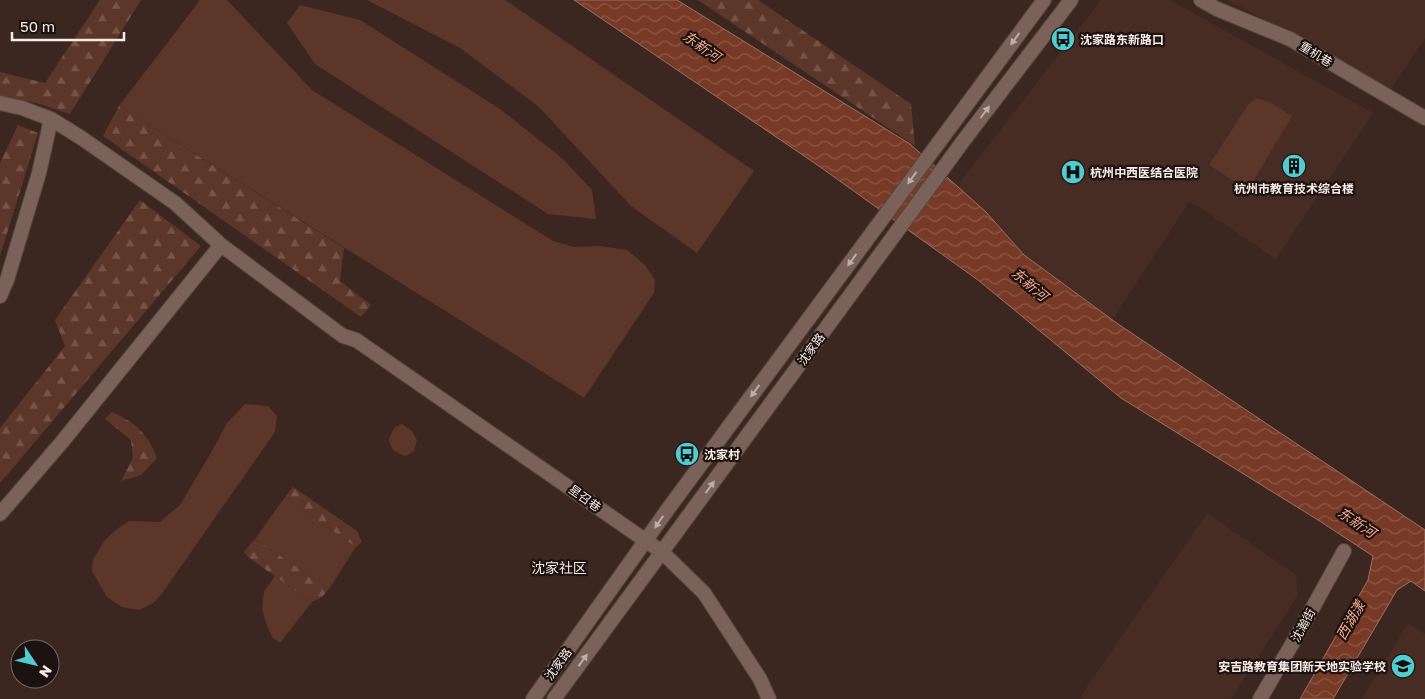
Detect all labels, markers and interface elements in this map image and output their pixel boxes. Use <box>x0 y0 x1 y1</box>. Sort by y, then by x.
scale bar <box>12 10 125 42</box>
text: 50 m <box>20 17 55 35</box>
bus stop icon: 沈家路东新路口 <box>1050 26 1076 52</box>
water label: 东新河 <box>680 27 727 67</box>
one-way arrow <box>1010 32 1020 46</box>
place label: 沈家路东新路口 <box>1080 32 1164 47</box>
street label: 重机巷 <box>1297 38 1335 70</box>
one-way arrow <box>980 105 990 119</box>
building icon: 杭州市教育技术综合楼 <box>1281 153 1307 179</box>
hospital icon: 杭州中西医结合医院 <box>1060 159 1086 185</box>
place label: 杭州中西医结合医院 <box>1090 165 1198 180</box>
one-way arrow <box>907 171 917 185</box>
place label: 杭州市教育技术综合楼 <box>1234 181 1354 196</box>
one-way arrow <box>846 253 857 266</box>
water label: 东新河 <box>1008 264 1054 306</box>
street label: 沈家路 <box>794 330 828 368</box>
one-way arrow <box>750 384 760 398</box>
bus stop icon: 沈家村 <box>674 441 700 467</box>
place label: 沈家村 <box>704 447 740 462</box>
one-way arrow <box>705 480 715 493</box>
street label: 星召巷 <box>566 482 604 514</box>
water label: 东新河 <box>1335 503 1382 542</box>
one-way arrow <box>654 515 664 529</box>
district label: 沈家社区 <box>531 559 587 576</box>
water label: 西湖漾 <box>1332 596 1369 642</box>
street label: 沈瀚街 <box>1288 606 1318 644</box>
north arrow <box>10 639 60 689</box>
street label: 沈家路 <box>541 645 575 683</box>
one-way arrow <box>578 653 588 667</box>
school or university icon: 安吉路教育集团新天地实验学校 <box>1390 653 1416 679</box>
place label: 安吉路教育集团新天地实验学校 <box>1218 659 1386 674</box>
text: N <box>36 663 56 681</box>

